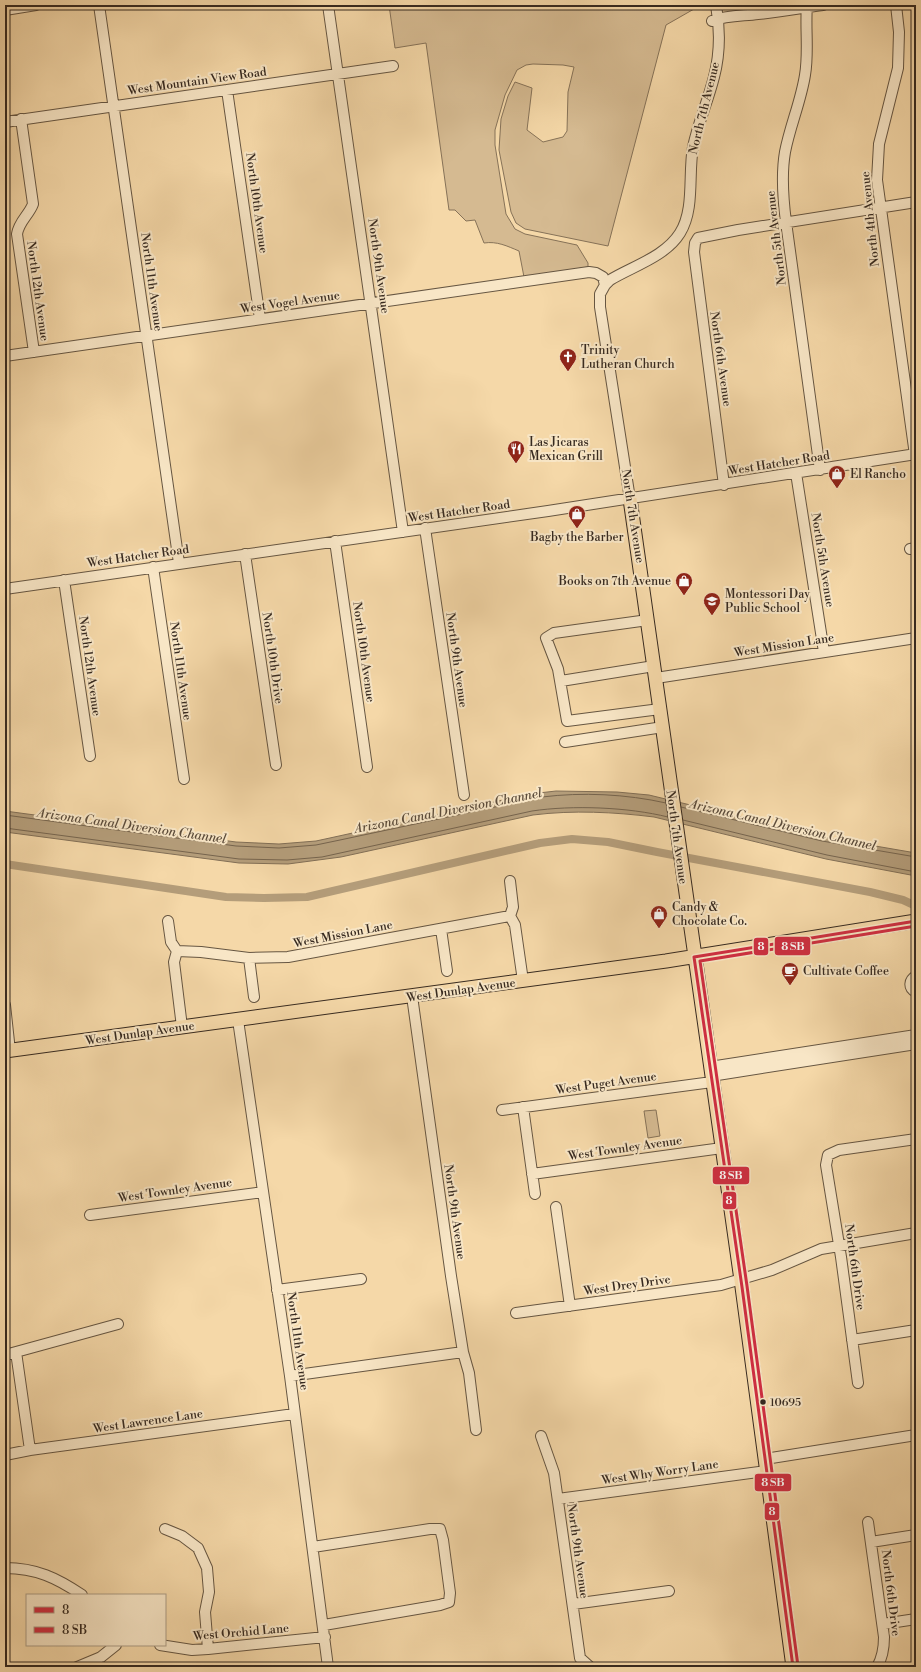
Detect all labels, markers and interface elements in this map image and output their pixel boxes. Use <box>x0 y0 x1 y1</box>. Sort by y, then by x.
street label: North 7th Avenue <box>686 60 723 156</box>
street label: West Mountain View Road <box>126 64 268 99</box>
street label: North 10th Avenue <box>242 152 271 254</box>
street label: North 4th Avenue <box>858 171 883 267</box>
street label: North 5th Avenue <box>763 190 790 286</box>
street label: North 9th Avenue <box>364 218 393 315</box>
street label: North 11th Avenue <box>137 232 166 332</box>
street label: North 12th Avenue <box>23 240 52 342</box>
street label: West Vogel Avenue <box>238 288 341 317</box>
street label: North 6th Avenue <box>706 311 735 408</box>
place label: Trinity Lutheran Church <box>581 343 675 372</box>
church icon: Trinity Lutheran Church <box>558 347 578 372</box>
place label: Las Jicaras Mexican Grill <box>529 435 603 464</box>
restaurant icon: Las Jicaras Mexican Grill <box>506 439 526 464</box>
street label: West Hatcher Road <box>726 448 831 479</box>
shop icon: El Rancho <box>827 464 847 489</box>
place label: El Rancho <box>850 467 906 482</box>
street label: North 7th Avenue <box>618 468 647 564</box>
street label: West Hatcher Road <box>406 497 511 526</box>
shop icon: Bagby the Barber <box>567 504 587 529</box>
street label: North 5th Avenue <box>808 512 837 608</box>
place label: Bagby the Barber <box>529 530 624 545</box>
street label: West Hatcher Road <box>85 542 190 571</box>
shop icon: Books on 7th Avenue <box>674 571 694 596</box>
place label: Books on 7th Avenue <box>558 574 671 589</box>
place label: Montessori Day Public School <box>725 587 810 616</box>
school or university icon: Montessori Day Public School <box>702 591 722 616</box>
street label: North 10th Avenue <box>349 601 378 703</box>
street label: North 10th Drive <box>259 611 286 705</box>
street label: North 9th Avenue <box>442 612 471 709</box>
street label: North 12th Avenue <box>75 615 104 717</box>
street label: North 11th Avenue <box>166 621 195 721</box>
street label: West Mission Lane <box>732 630 835 661</box>
water label: Arizona Canal Diversion Channel <box>351 785 544 837</box>
street label: North 7th Avenue <box>662 789 691 885</box>
water label: Arizona Canal Diversion Channel <box>686 795 878 854</box>
water label: Arizona Canal Diversion Channel <box>34 805 228 847</box>
place label: Candy & Chocolate Co. <box>672 900 747 929</box>
shop icon: Candy & Chocolate Co. <box>649 904 669 929</box>
street label: West Mission Lane <box>291 918 394 952</box>
line badge: 8 SB <box>774 936 811 956</box>
line badge: 8 <box>753 937 769 956</box>
text: 8 <box>757 940 765 954</box>
text: 8 SB <box>781 940 805 954</box>
cafe icon: Cultivate Coffee <box>780 961 800 986</box>
place label: Cultivate Coffee <box>803 964 889 979</box>
street label: West Dunlap Avenue <box>404 975 517 1006</box>
street label: West Dunlap Avenue <box>83 1018 196 1049</box>
street label: West Puget Avenue <box>554 1069 658 1098</box>
street label: West Townley Avenue <box>566 1133 683 1164</box>
street label: North 9th Avenue <box>440 1164 469 1261</box>
line badge: 8 SB <box>712 1166 750 1185</box>
text: 8 SB <box>719 1169 743 1183</box>
street label: West Townley Avenue <box>116 1175 233 1206</box>
line badge: 8 <box>722 1191 737 1210</box>
text: 8 <box>725 1194 733 1208</box>
street label: North 6th Drive <box>841 1223 868 1311</box>
street label: West Drey Drive <box>582 1272 671 1299</box>
street label: North 11th Avenue <box>283 1291 312 1391</box>
place label: 10695 <box>770 1396 801 1410</box>
marker: 10695 <box>758 1397 768 1407</box>
street label: West Lawrence Lane <box>91 1406 204 1437</box>
street label: West Why Worry Lane <box>600 1457 719 1488</box>
line badge: 8 SB <box>754 1473 792 1492</box>
text: 8 SB <box>761 1476 785 1490</box>
line badge: 8 <box>764 1502 780 1521</box>
street label: North 9th Avenue <box>563 1503 592 1600</box>
text: 8 <box>768 1505 776 1519</box>
street label: North 6th Drive <box>878 1549 903 1637</box>
legend <box>26 1594 166 1646</box>
text: 8 <box>62 1603 69 1618</box>
street label: West Orchid Lane <box>191 1621 290 1644</box>
text: 8 SB <box>62 1623 87 1638</box>

